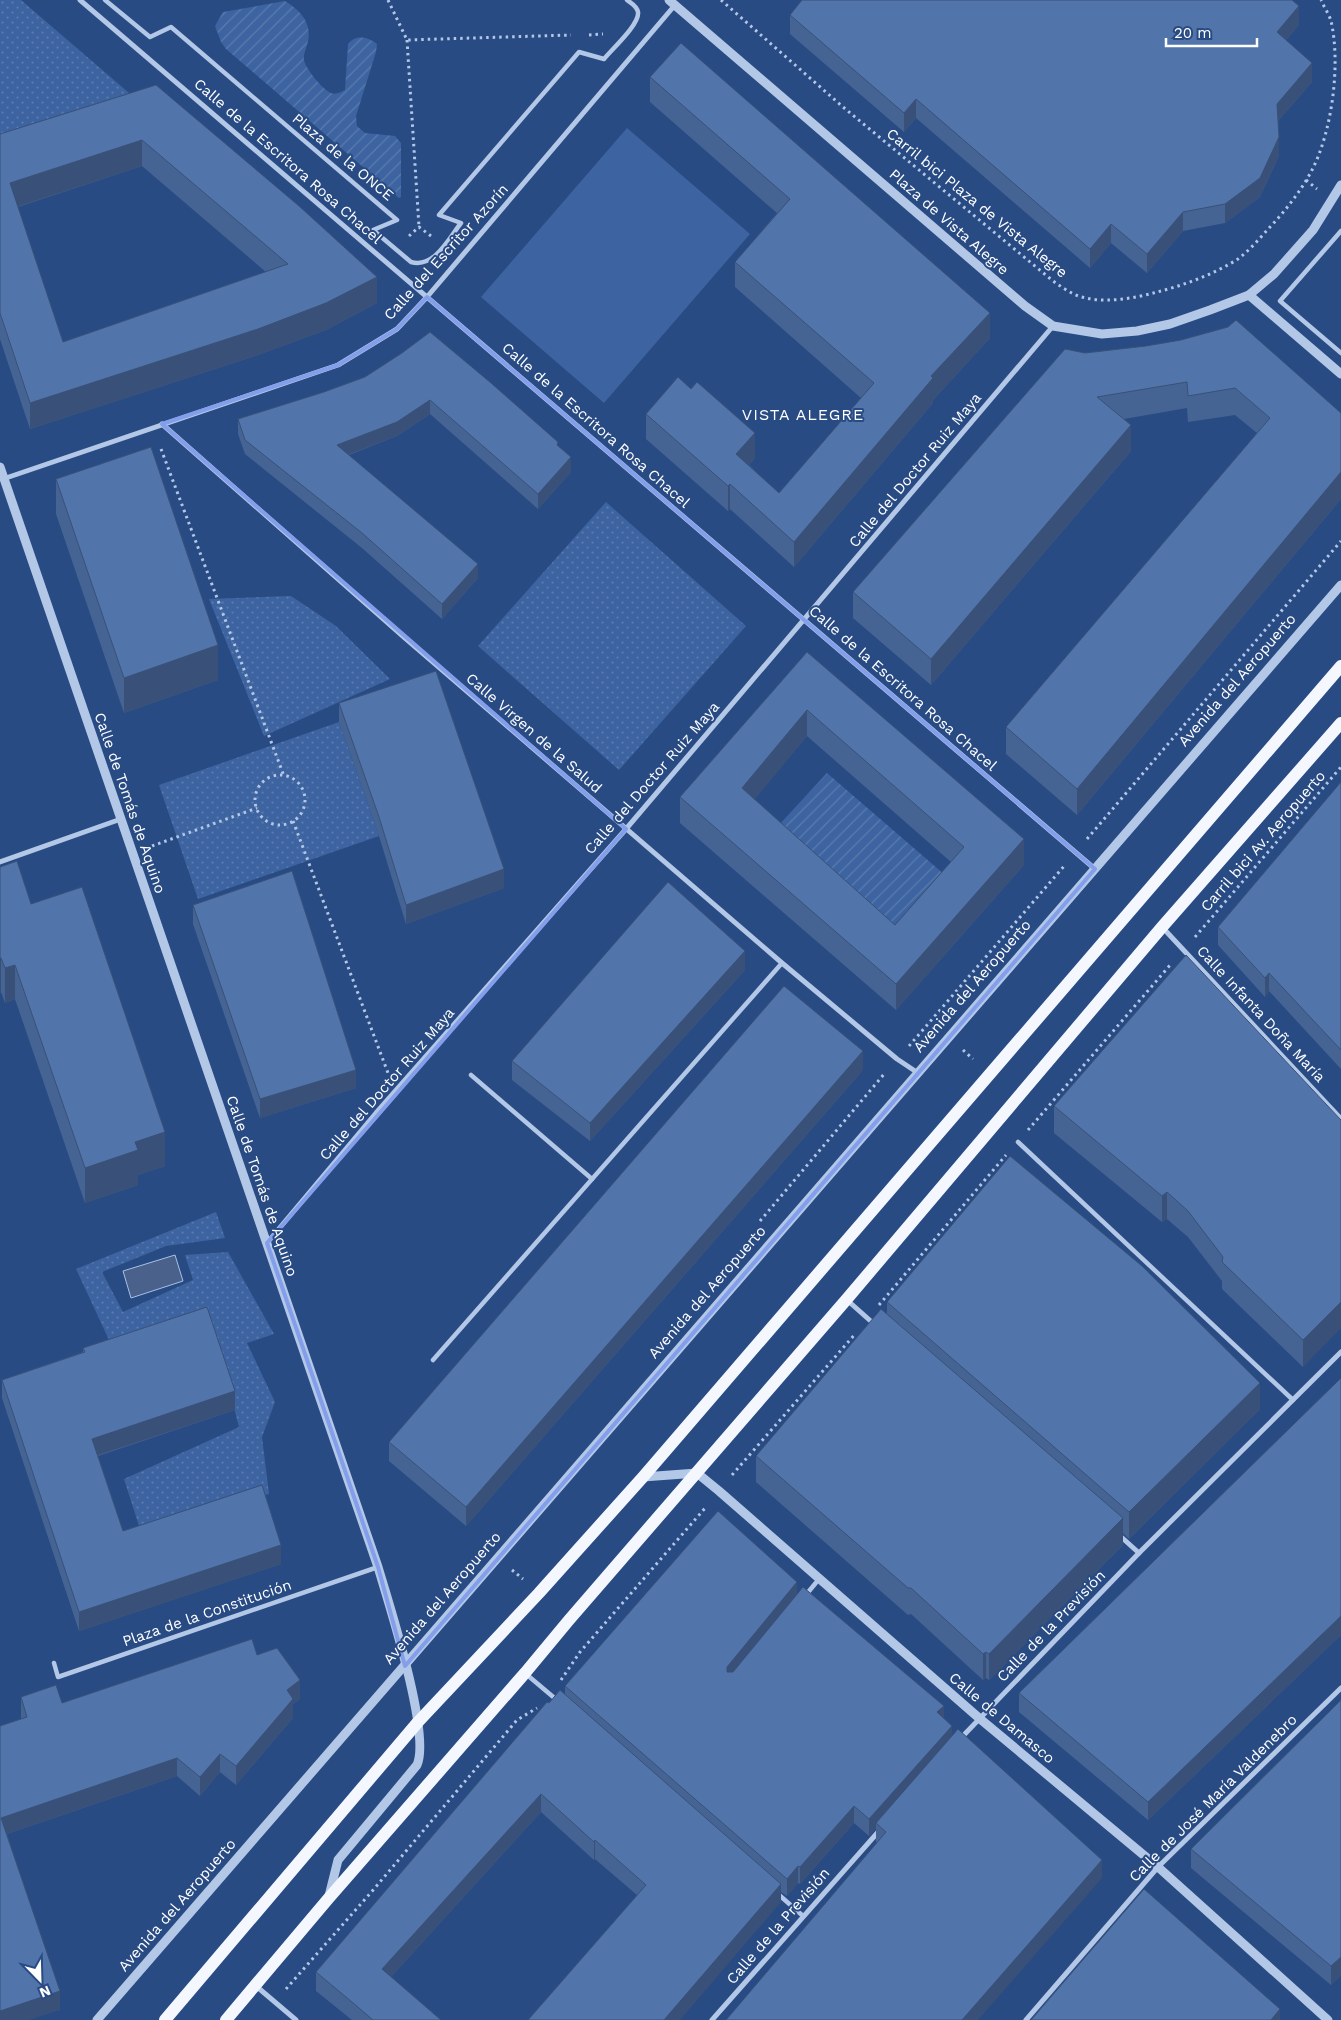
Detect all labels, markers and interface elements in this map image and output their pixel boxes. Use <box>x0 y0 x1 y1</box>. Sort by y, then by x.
scale bar <box>1166 15 1257 47</box>
text: 20 m <box>1174 24 1212 42</box>
street label: Calle de la Escritora Rosa Chacel <box>190 75 386 248</box>
street label: Plaza de la ONCE <box>289 109 397 205</box>
street label: Carril bici Plaza de Vista Alegre <box>882 124 1072 282</box>
street label: Plaza de Vista Alegre <box>885 165 1013 279</box>
street label: Calle del Escritor Azorín <box>380 180 512 324</box>
street label: Calle de la Escritora Rosa Chacel <box>498 339 694 512</box>
street label: Calle del Doctor Ruiz Maya <box>845 389 985 551</box>
district label: VISTA ALEGRE <box>742 405 864 424</box>
street label: Calle de la Escritora Rosa Chacel <box>805 602 1001 775</box>
street label: Avenida del Aeropuerto <box>1174 610 1300 750</box>
street label: Calle Virgen de la Salud <box>462 669 606 797</box>
street label: Calle del Doctor Ruiz Maya <box>581 698 724 858</box>
street label: Calle de Tomás de Aquino <box>91 710 169 896</box>
street label: Carril bici Av. Aeropuerto <box>1197 767 1329 915</box>
street label: Avenida del Aeropuerto <box>909 916 1035 1056</box>
street label: Calle Infanta Doña María <box>1193 942 1329 1086</box>
street label: Calle del Doctor Ruiz Maya <box>316 1004 459 1164</box>
street label: Calle de Tomás de Aquino <box>223 1093 301 1279</box>
street label: Avenida del Aeropuerto <box>644 1222 770 1362</box>
street label: Avenida del Aeropuerto <box>379 1528 505 1668</box>
street label: Calle de la Previsión <box>993 1566 1109 1686</box>
street label: Plaza de la Constitución <box>120 1576 294 1650</box>
street label: Calle de Damasco <box>946 1669 1058 1767</box>
street label: Calle de José María Valdenebro <box>1125 1710 1301 1886</box>
street label: Avenida del Aeropuerto <box>114 1835 240 1975</box>
street label: Calle de la Previsión <box>723 1864 833 1988</box>
north arrow <box>15 1955 65 2005</box>
text: N <box>37 1983 53 2001</box>

